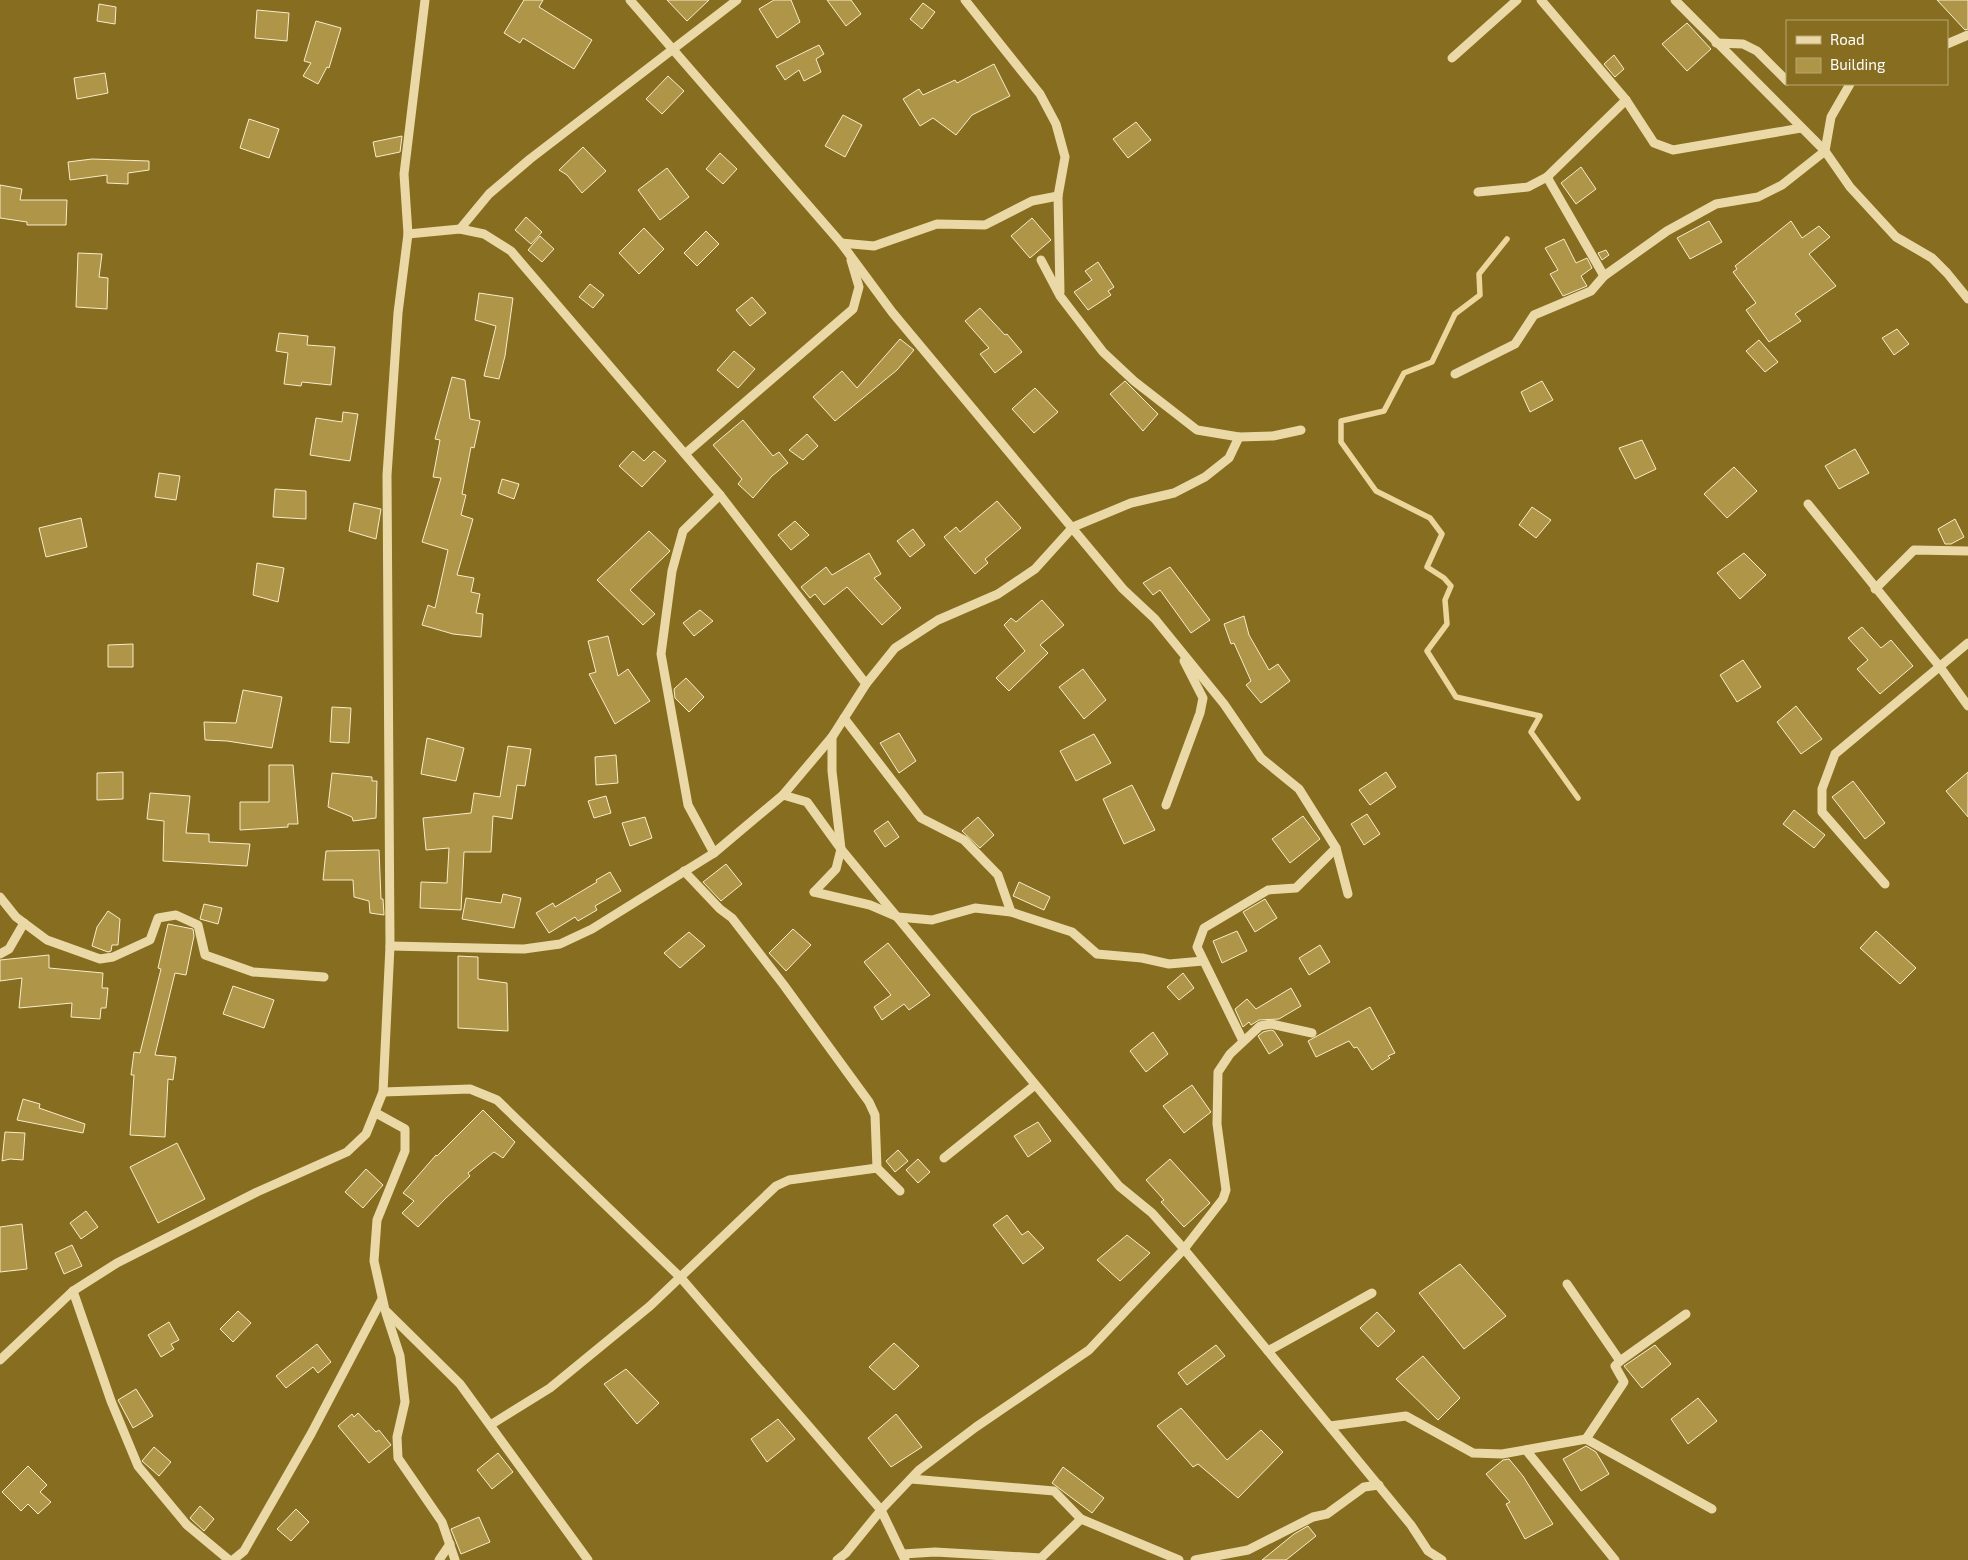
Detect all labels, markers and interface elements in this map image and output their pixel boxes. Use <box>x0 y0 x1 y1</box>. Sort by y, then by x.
legend <box>1786 20 1948 85</box>
text: Road <box>1830 30 1865 48</box>
text: Building <box>1830 55 1886 73</box>

